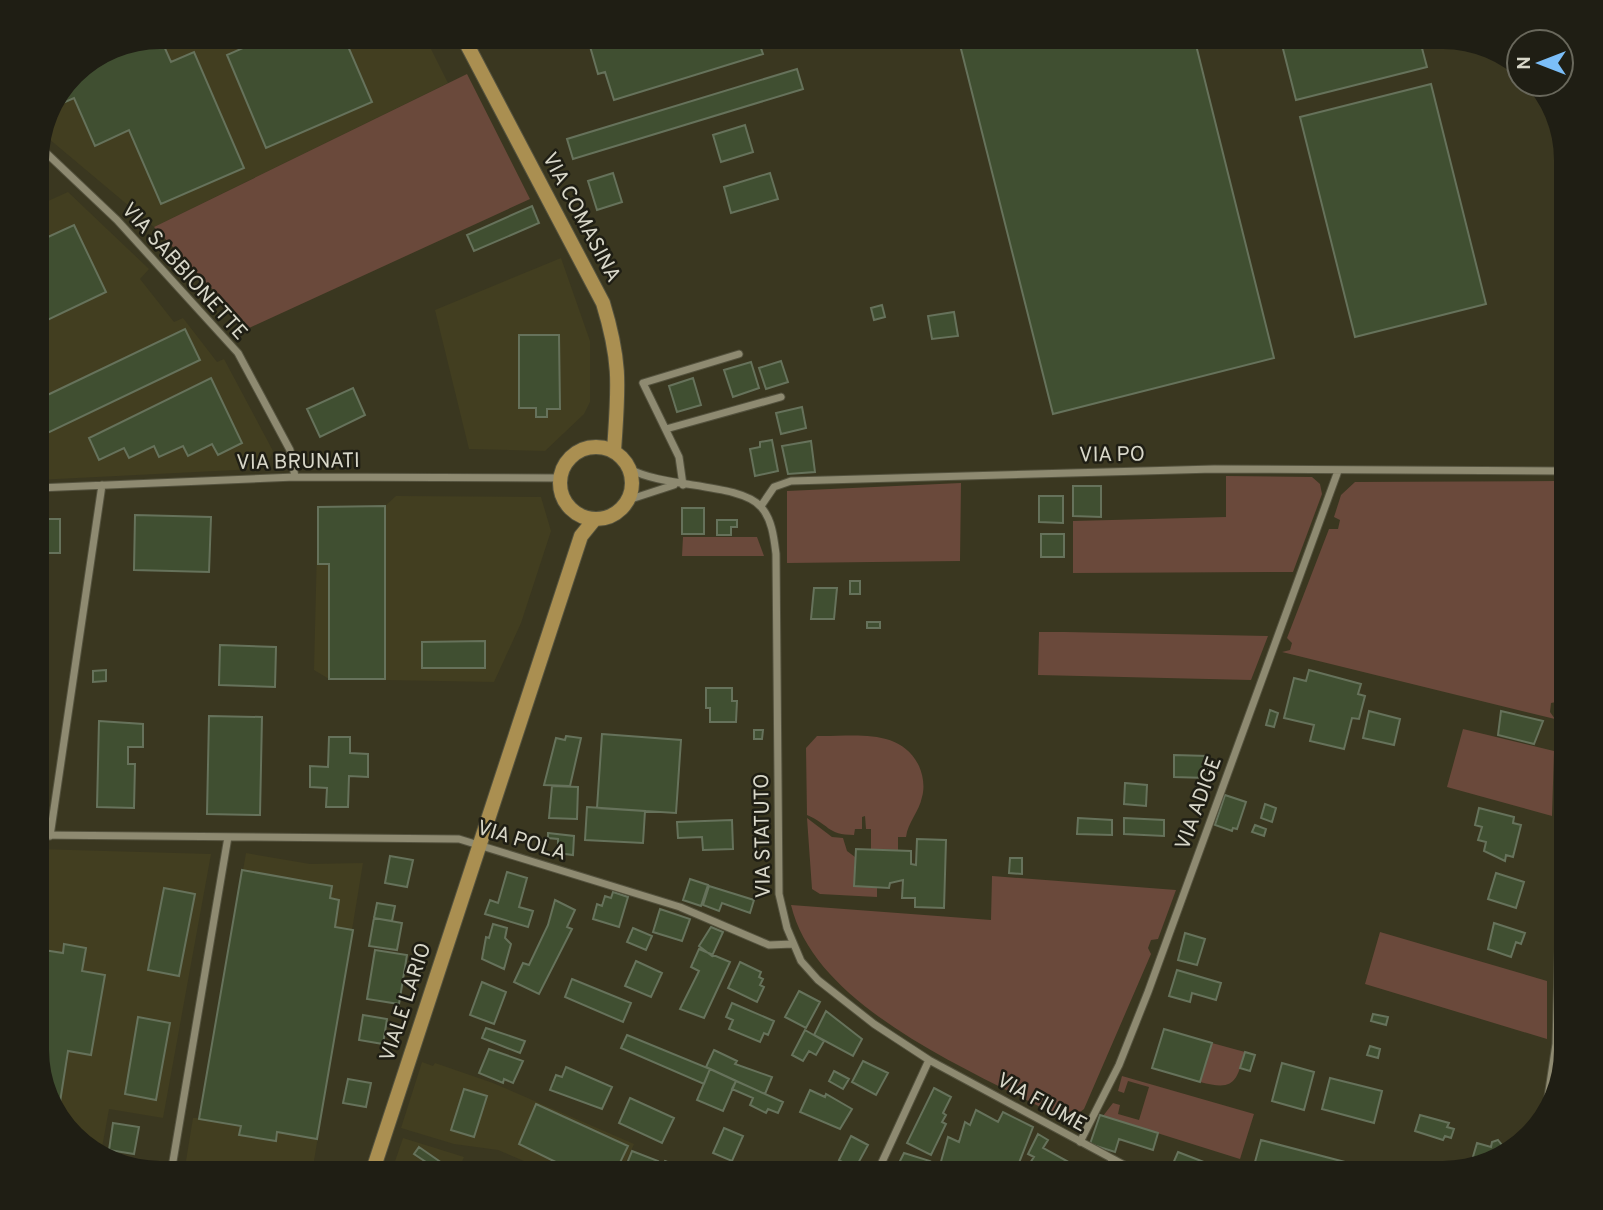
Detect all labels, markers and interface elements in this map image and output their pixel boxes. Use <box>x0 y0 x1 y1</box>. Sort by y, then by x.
north arrow <box>1505 28 1575 98</box>
text: N <box>1513 56 1537 70</box>
street label: VIA COMASINA <box>535 148 626 287</box>
street label: VIA SABBIONETTE <box>115 197 253 347</box>
street label: VIA PO <box>1079 441 1145 470</box>
street label: VIA BRUNATI <box>236 448 360 477</box>
street label: VIA ADIGE <box>1170 753 1229 854</box>
street label: VIA STATUTO <box>749 773 778 899</box>
street label: VIA POLA <box>473 815 570 868</box>
street label: VIALE LARIO <box>375 940 438 1065</box>
street label: VIA FIUME <box>991 1067 1091 1139</box>

